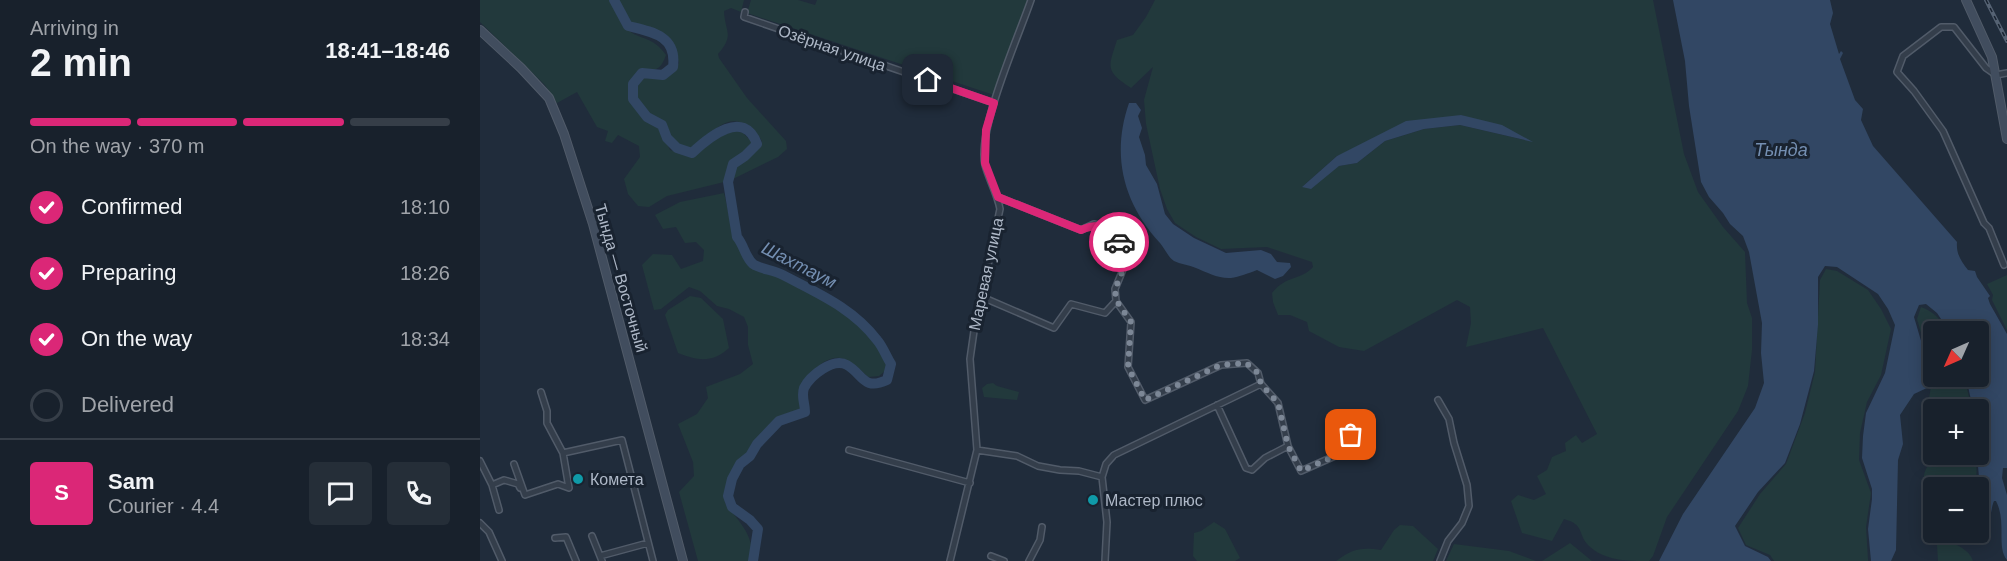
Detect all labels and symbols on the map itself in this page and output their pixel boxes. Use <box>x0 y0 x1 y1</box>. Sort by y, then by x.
street label: Озёрная улица <box>776 22 888 74</box>
pin <box>902 54 953 105</box>
water label: Тында <box>1754 140 1808 160</box>
street label: Тында — Восточный <box>592 202 650 354</box>
courier <box>1089 212 1149 272</box>
street label: Маревая улица <box>966 216 1006 332</box>
water label: Шахтаум <box>758 238 840 292</box>
north arrow <box>1923 321 1989 387</box>
pin <box>1325 409 1376 460</box>
place label: Комета <box>590 471 644 488</box>
marker: Комета <box>571 472 585 486</box>
place label: Мастер плюс <box>1105 492 1203 509</box>
marker: Мастер плюс <box>1086 493 1100 507</box>

